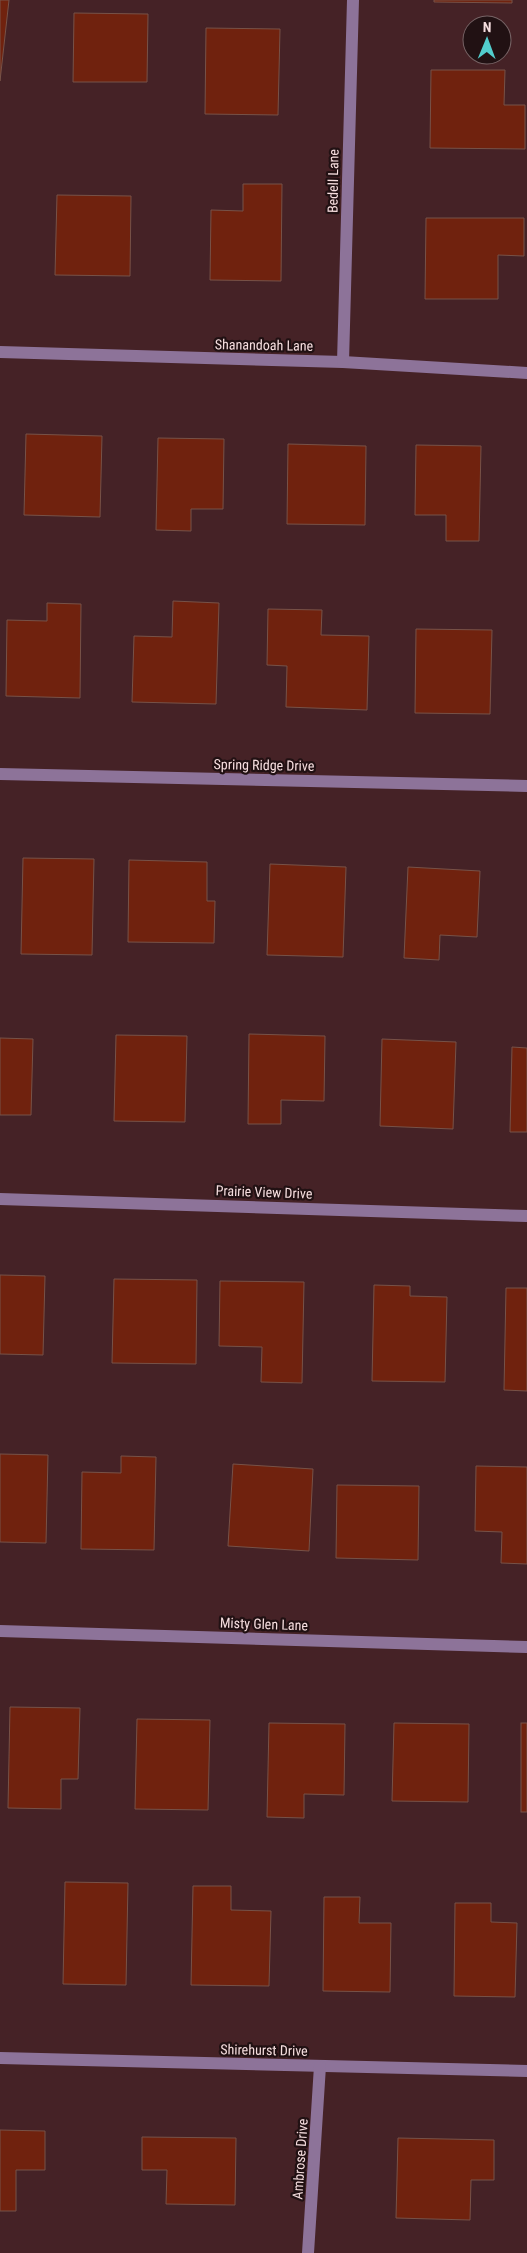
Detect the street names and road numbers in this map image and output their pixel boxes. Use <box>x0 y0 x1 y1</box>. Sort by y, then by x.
street label: Bedell Lane <box>324 148 342 213</box>
street label: Shanandoah Lane <box>215 336 314 354</box>
street label: Spring Ridge Drive <box>213 756 315 774</box>
street label: Prairie View Drive <box>215 1182 313 1202</box>
street label: Misty Glen Lane <box>220 1614 309 1634</box>
street label: Shirehurst Drive <box>220 2041 308 2059</box>
street label: Ambrose Drive <box>289 2118 311 2200</box>

